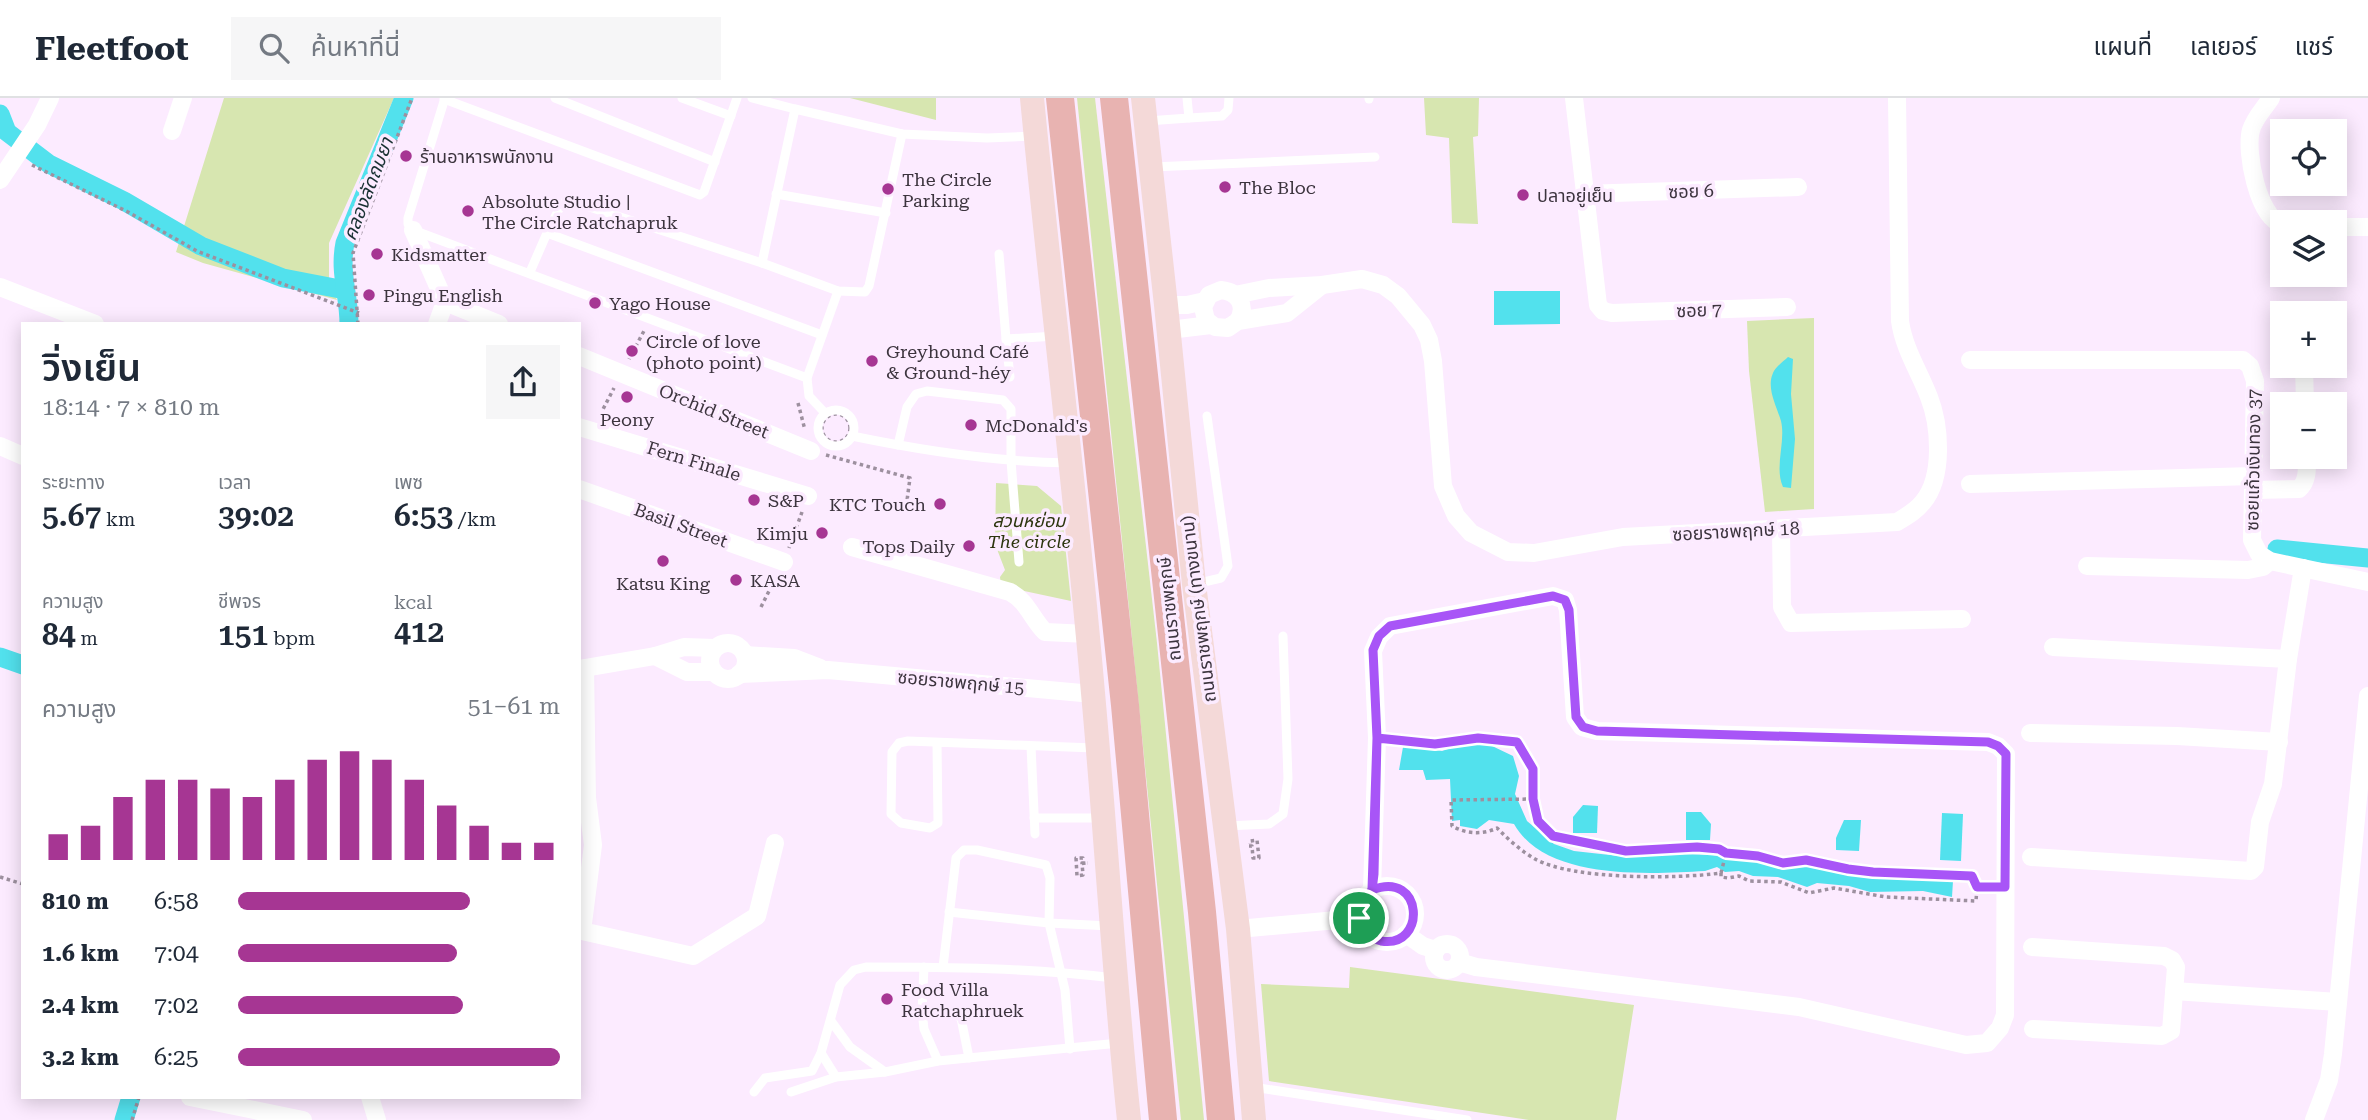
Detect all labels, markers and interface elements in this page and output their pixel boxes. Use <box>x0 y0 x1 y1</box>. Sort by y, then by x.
search box <box>231 17 721 80</box>
text: Fleetfoot <box>35 29 189 68</box>
icon: search <box>255 29 293 67</box>
text: ค้นหาที่นี่ <box>311 32 400 62</box>
text: แผนที่ <box>2094 33 2152 61</box>
text: เลเยอร์ <box>2190 33 2257 61</box>
text: แชร์ <box>2295 33 2333 61</box>
map controls <box>2270 119 2347 469</box>
button: locate <box>2270 119 2347 196</box>
water label: คลองลัดถมยา <box>338 133 399 244</box>
place label: ร้านอาหารพนักงาน <box>420 146 554 167</box>
marker: ร้านอาหารพนักงาน <box>398 148 414 164</box>
place label: The Circle Parking <box>902 169 992 211</box>
place label: The Bloc <box>1239 177 1316 198</box>
marker: The Bloc <box>1217 179 1233 195</box>
street label: ซอย 6 <box>1668 180 1714 202</box>
marker: The Circle Parking <box>880 181 896 197</box>
place label: ปลาอยู่เย็น <box>1537 185 1613 208</box>
marker: ปลาอยู่เย็น <box>1515 187 1531 203</box>
place label: Absolute Studio | The Circle Ratchapruk <box>482 191 678 233</box>
marker: Absolute Studio | The Circle Ratchapruk <box>460 203 476 219</box>
button: layers <box>2270 210 2347 287</box>
place label: Kidsmatter <box>391 244 487 265</box>
marker: Kidsmatter <box>369 246 385 262</box>
place label: Pingu English <box>383 285 503 306</box>
marker: Pingu English <box>361 287 377 303</box>
place label: Yago House <box>609 293 711 314</box>
marker: Yago House <box>587 295 603 311</box>
street label: ซอย 7 <box>1676 299 1722 321</box>
button: + <box>2270 301 2347 378</box>
place label: Circle of love (photo point) <box>646 331 762 373</box>
place label: Greyhound Café & Ground-héy <box>886 341 1029 383</box>
marker: Circle of love (photo point) <box>624 343 640 359</box>
button: share <box>486 345 560 419</box>
text: วิ่งเย็น <box>42 346 141 390</box>
marker: Greyhound Café & Ground-héy <box>864 353 880 369</box>
street label: Orchid Street <box>656 379 772 443</box>
marker: Peony <box>619 389 635 405</box>
street label: ซอยแก้วเงินทอง 37 <box>2241 389 2265 531</box>
button: − <box>2270 392 2347 469</box>
text: 18:14 · 7 × 810 m <box>42 394 220 421</box>
place label: Peony <box>600 409 654 430</box>
place label: McDonald's <box>985 415 1088 436</box>
marker: McDonald's <box>963 417 979 433</box>
street label: Fern Finale <box>645 437 743 485</box>
text: ระยะทาง <box>42 471 105 494</box>
text: เวลา <box>218 471 251 494</box>
text: เพซ <box>394 471 423 494</box>
place label: S&P <box>768 490 804 511</box>
marker: S&P <box>746 492 762 508</box>
place label: KTC Touch <box>829 494 926 515</box>
marker: KTC Touch <box>932 496 948 512</box>
text: 5.67 <box>42 498 101 533</box>
text: 39:02 <box>218 498 294 533</box>
text: 6:53 <box>394 498 453 533</box>
street label: Basil Street <box>631 498 731 552</box>
text: km <box>101 508 135 531</box>
text: /km <box>453 508 496 531</box>
park label: สวนหย่อม The circle <box>987 510 1071 552</box>
street label: ถนนราชพฤกษ์ (ทางขนาน) <box>1176 514 1220 704</box>
street label: ซอยราชพฤกษ์ 18 <box>1672 517 1800 545</box>
place label: Kimju <box>756 523 808 544</box>
marker: Kimju <box>814 525 830 541</box>
place label: Tops Daily <box>863 536 955 557</box>
marker: Tops Daily <box>961 538 977 554</box>
marker: Katsu King <box>655 553 671 569</box>
street label: ถนนราชพฤกษ์ <box>1153 556 1185 662</box>
place label: KASA <box>750 570 800 591</box>
marker: KASA <box>728 572 744 588</box>
place label: Katsu King <box>616 573 711 594</box>
text: ความสูง <box>42 590 103 613</box>
text: ชีพจร <box>218 590 261 613</box>
text: kcal <box>394 591 432 614</box>
text: 412 <box>394 614 444 649</box>
text: 84 <box>42 617 76 652</box>
text: 151 <box>218 617 268 652</box>
text: m <box>76 627 98 650</box>
text: bpm <box>268 627 315 650</box>
street label: ซอยราชพฤกษ์ 15 <box>897 666 1025 698</box>
text: 51–61 m <box>468 693 560 720</box>
text: ความสูง <box>42 696 116 723</box>
text: 810 m <box>42 888 109 915</box>
text: 6:58 <box>154 888 199 915</box>
pin <box>1329 888 1389 948</box>
icon: arrive <box>1340 899 1378 937</box>
text: 1.6 km <box>42 940 119 967</box>
text: 7:04 <box>154 940 199 967</box>
place label: Food Villa Ratchaphruek <box>901 979 1024 1021</box>
marker: Food Villa Ratchaphruek <box>879 991 895 1007</box>
text: 2.4 km <box>42 992 119 1019</box>
text: 7:02 <box>154 992 199 1019</box>
text: 3.2 km <box>42 1044 119 1071</box>
text: 6:25 <box>154 1044 199 1071</box>

